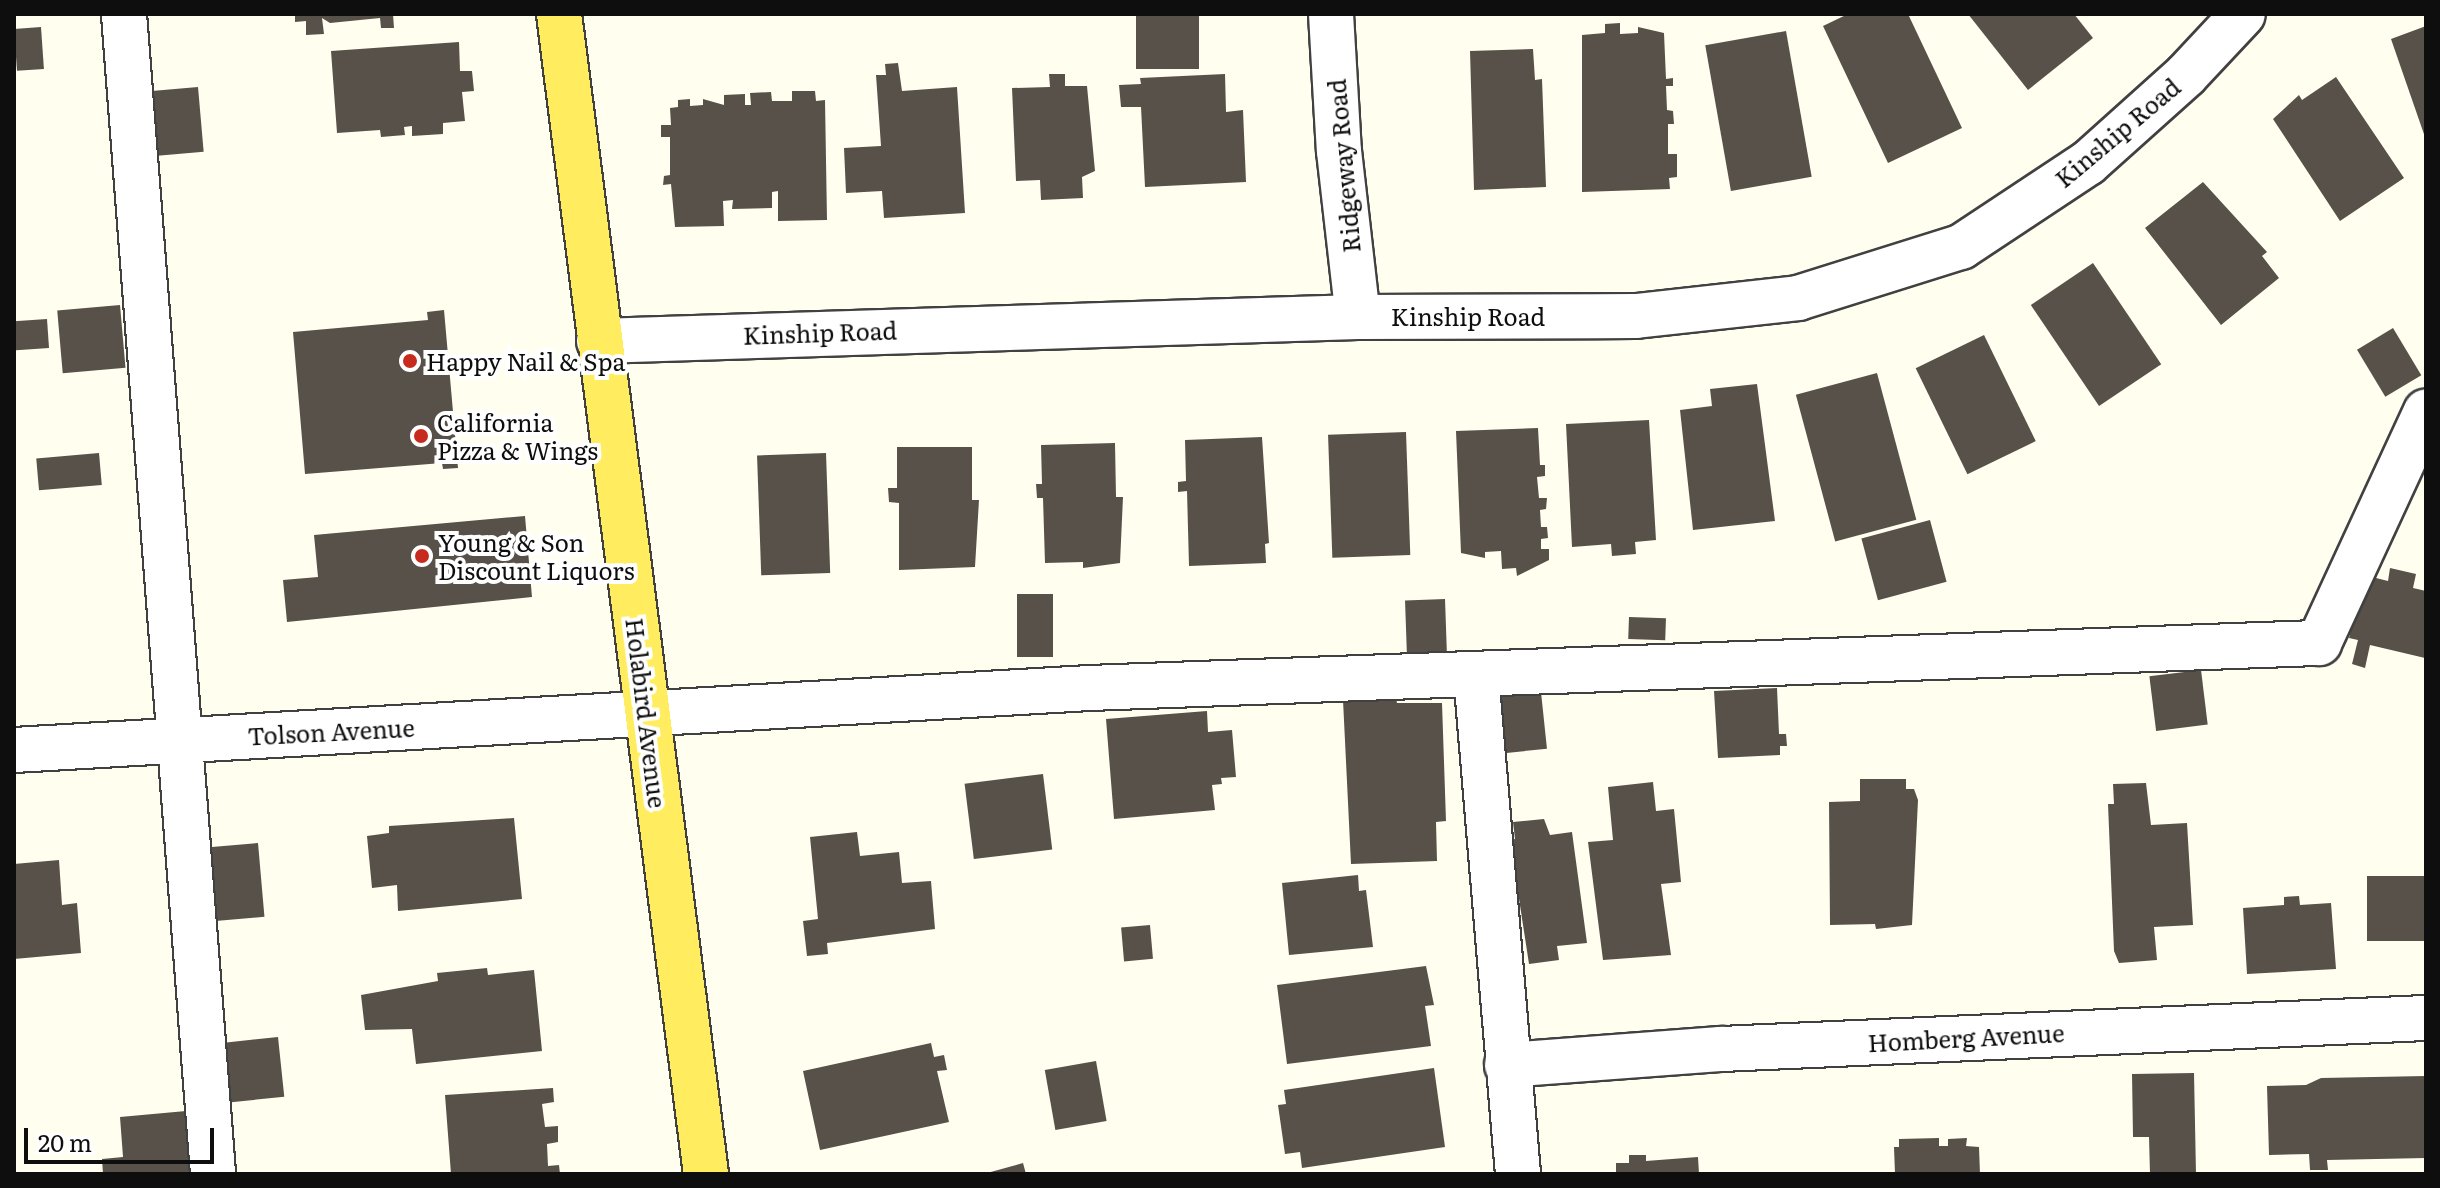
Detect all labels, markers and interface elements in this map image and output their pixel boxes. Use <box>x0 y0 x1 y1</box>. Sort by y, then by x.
street label: Kinship Road <box>2049 71 2185 193</box>
street label: Ridgeway Road <box>1321 78 1365 254</box>
street label: Kinship Road <box>1391 302 1545 330</box>
street label: Kinship Road <box>742 315 898 349</box>
place label: Happy Nail & Spa <box>426 347 625 375</box>
marker: Happy Nail & Spa <box>401 352 419 370</box>
place label: California Pizza & Wings <box>437 408 598 464</box>
marker: California Pizza & Wings <box>412 427 430 445</box>
place label: Young & Son Discount Liquors <box>438 528 635 584</box>
marker: Young & Son Discount Liquors <box>413 547 431 565</box>
street label: Holabird Avenue <box>621 616 673 810</box>
street label: Tolson Avenue <box>247 712 415 750</box>
street label: Homberg Avenue <box>1867 1017 2065 1057</box>
scale bar <box>28 1112 218 1162</box>
text: 20 m <box>38 1124 92 1159</box>

